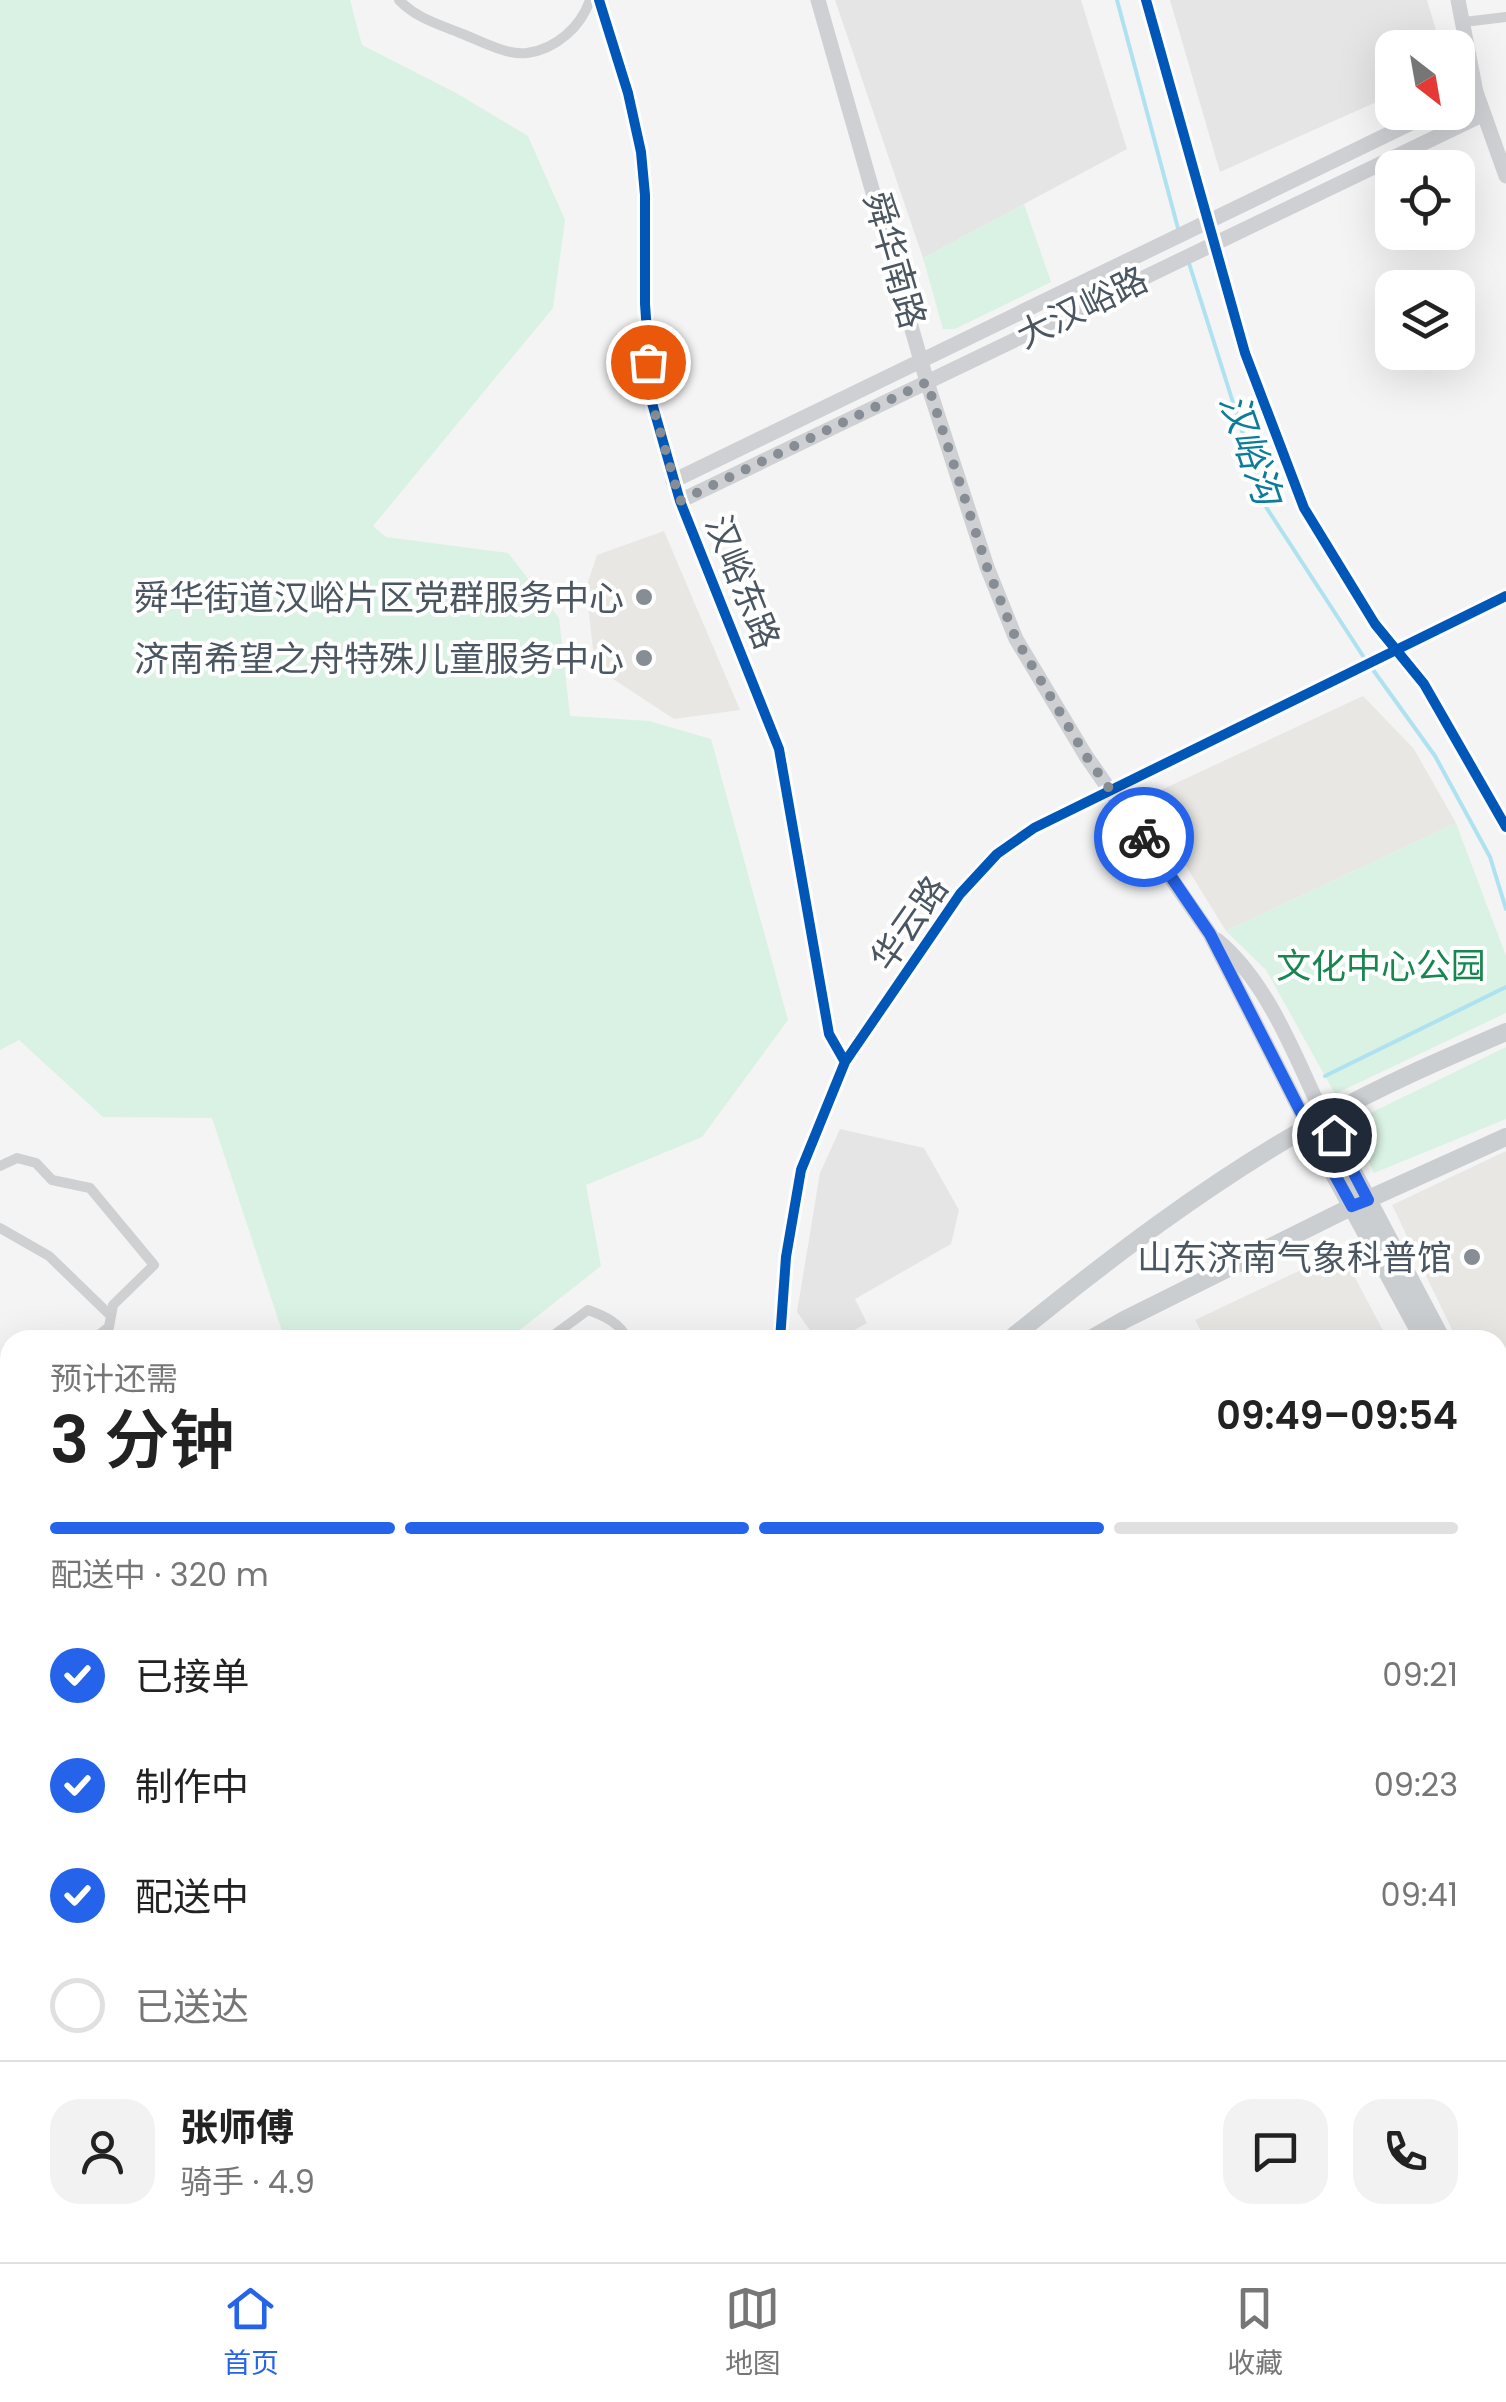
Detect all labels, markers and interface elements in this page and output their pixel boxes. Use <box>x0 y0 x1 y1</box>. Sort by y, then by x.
north arrow <box>1375 30 1475 130</box>
map controls <box>1375 30 1475 370</box>
button: locate <box>1375 150 1475 250</box>
street label: 舜华南路 <box>852 186 938 334</box>
street label: 大汉峪路 <box>1008 254 1156 360</box>
button: layers <box>1375 270 1475 370</box>
pin <box>606 320 691 405</box>
icon: bag <box>621 335 676 390</box>
water label: 汉峪沟 <box>1207 386 1296 515</box>
street label: 汉峪东路 <box>694 508 792 656</box>
place label: 舜华街道汉峪片区党群服务中心 <box>134 573 624 622</box>
marker: 舜华街道汉峪片区党群服务中心 <box>633 586 655 608</box>
place label: 济南希望之舟特殊儿童服务中心 <box>134 634 624 683</box>
marker: 济南希望之舟特殊儿童服务中心 <box>633 647 655 669</box>
courier <box>1094 787 1194 887</box>
icon: bike <box>1117 810 1172 865</box>
street label: 华云路 <box>859 866 959 980</box>
park label: 文化中心公园 <box>1276 941 1486 990</box>
pin <box>1292 1093 1377 1178</box>
icon: home <box>1307 1108 1362 1163</box>
place label: 山东济南气象科普馆 <box>1137 1233 1452 1282</box>
marker: 山东济南气象科普馆 <box>1461 1246 1483 1268</box>
text: 预计还需 <box>50 1356 178 1401</box>
text: 09:49–09:54 <box>1216 1389 1458 1442</box>
text: 3 分钟 <box>50 1395 234 1486</box>
text: 配送中 · 320 m <box>50 1552 269 1597</box>
icon: check <box>50 1648 105 1703</box>
text: 已接单 <box>135 1650 249 1703</box>
text: 09:21 <box>1382 1652 1458 1697</box>
icon: check <box>50 1758 105 1813</box>
text: 制作中 <box>135 1760 249 1813</box>
text: 09:23 <box>1374 1762 1458 1807</box>
icon: check <box>50 1868 105 1923</box>
text: 配送中 <box>135 1870 249 1923</box>
text: 09:41 <box>1381 1872 1458 1917</box>
text: 已送达 <box>135 1980 249 2033</box>
button: person <box>50 2099 155 2204</box>
button: chat <box>1223 2099 1328 2204</box>
button: phone <box>1353 2099 1458 2204</box>
text: 张师傅 <box>180 2101 294 2154</box>
text: 骑手 · 4.9 <box>180 2159 315 2204</box>
tab: 首页 <box>223 2281 279 2385</box>
tab: 地图 <box>725 2281 781 2385</box>
tab: 收藏 <box>1227 2281 1283 2385</box>

